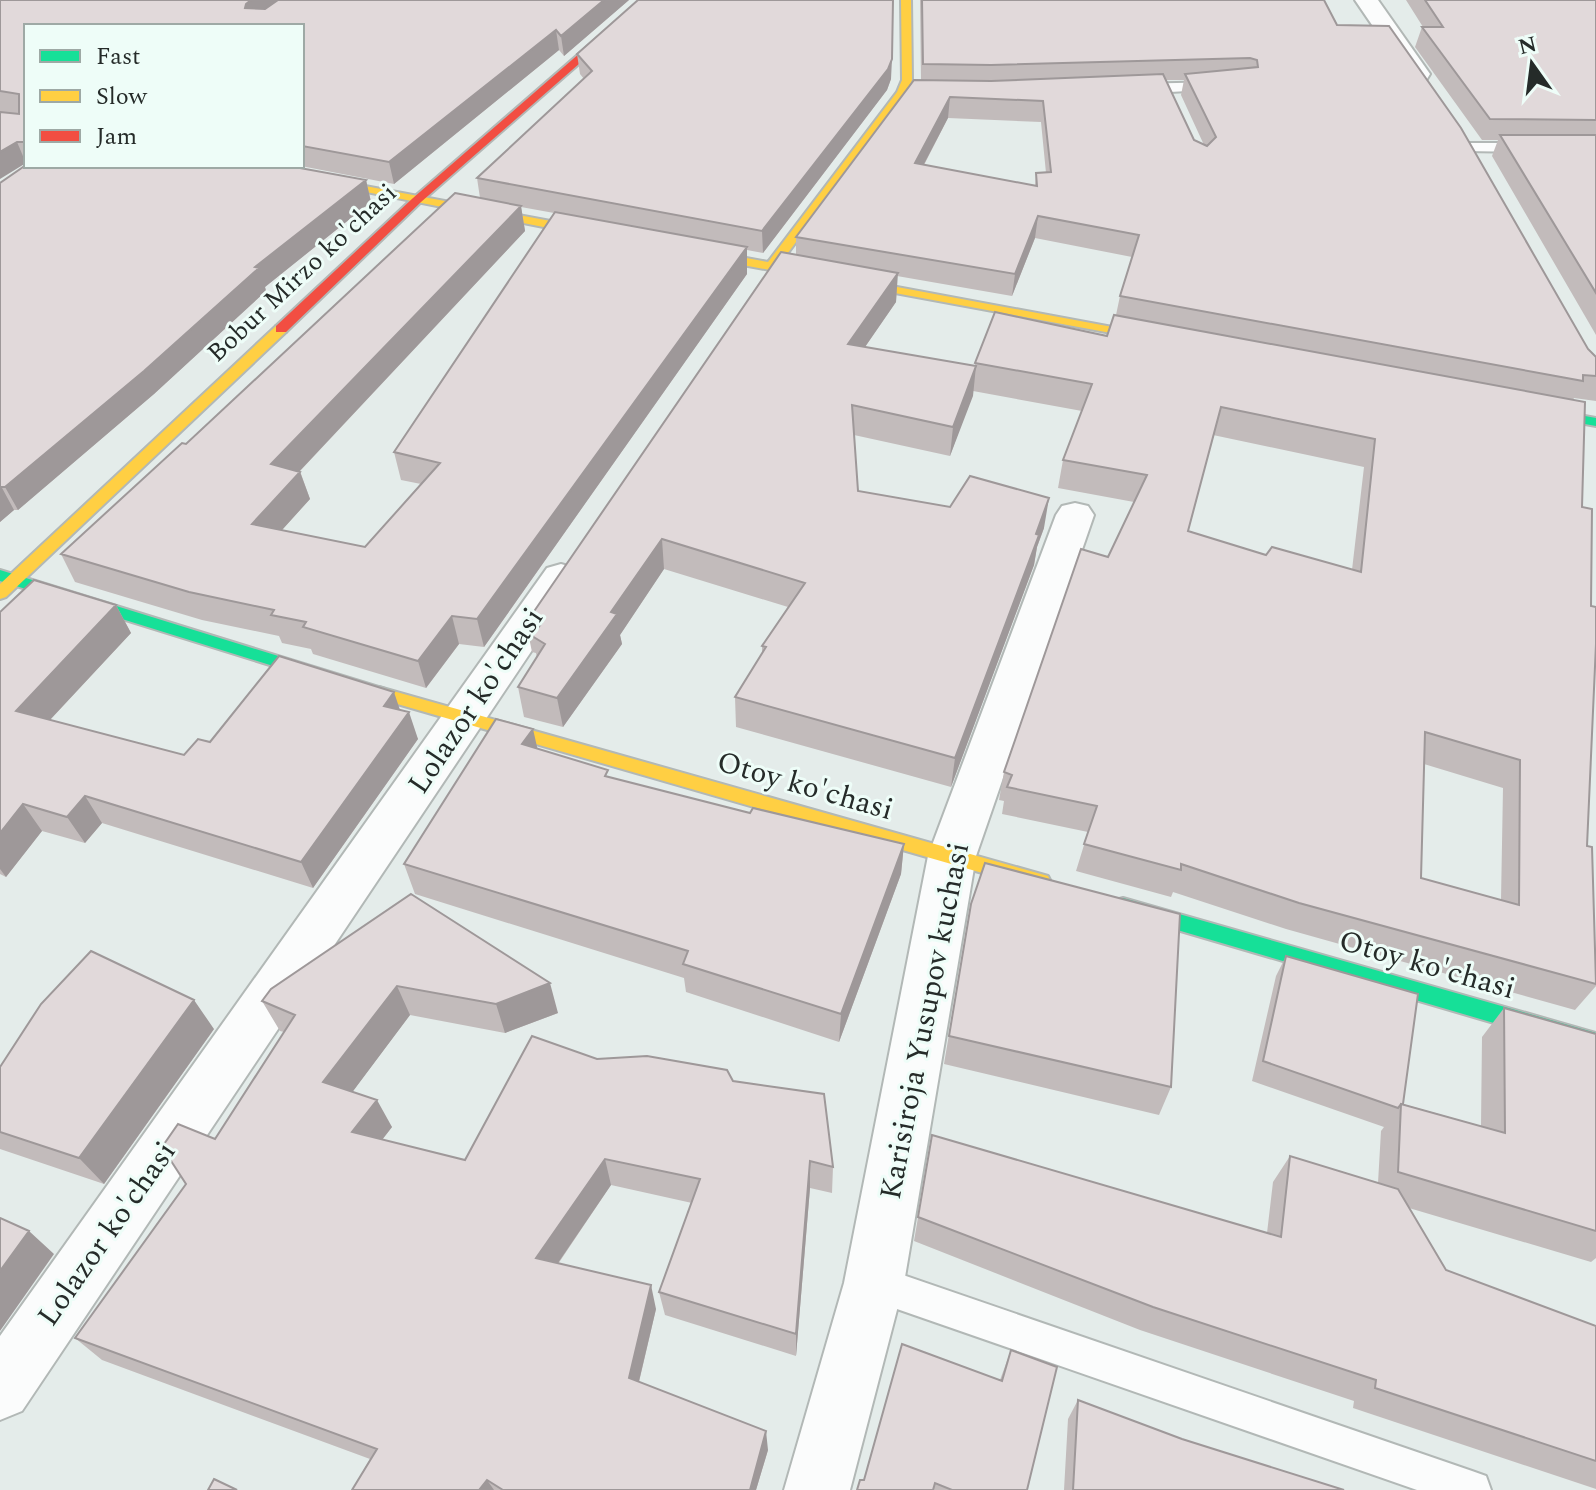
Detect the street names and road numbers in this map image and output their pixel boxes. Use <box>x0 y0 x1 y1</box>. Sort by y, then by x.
street label: Bobur Mirzo ko'chasi <box>198 174 406 372</box>
street label: Lolazor ko'chasi <box>396 598 556 804</box>
street label: Otoy ko'chasi <box>711 739 899 833</box>
street label: Karisiroja Yusupov kuchasi <box>868 838 982 1204</box>
street label: Otoy ko'chasi <box>1333 918 1521 1012</box>
street label: Lolazor ko'chasi <box>26 1132 188 1336</box>

